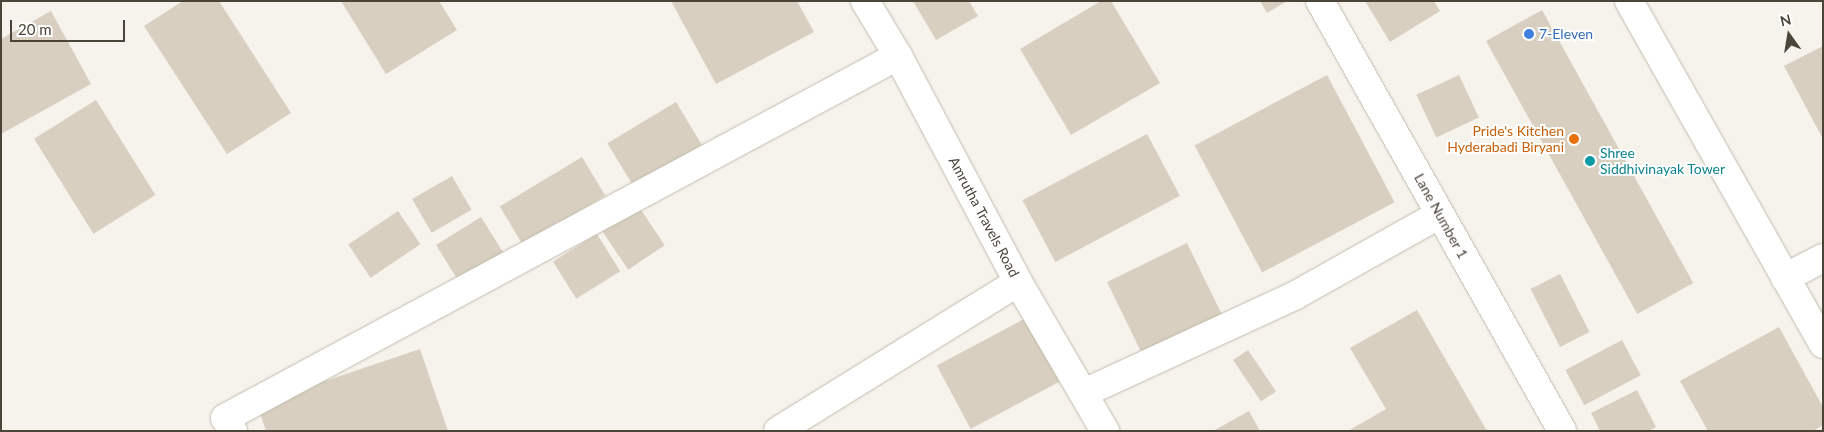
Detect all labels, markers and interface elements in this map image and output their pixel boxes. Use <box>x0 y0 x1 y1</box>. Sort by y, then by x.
scale bar <box>12 10 128 42</box>
north arrow <box>1764 10 1814 60</box>
text: N <box>1778 10 1793 29</box>
text: 20 m <box>18 20 52 38</box>
place label: 7-Eleven <box>1539 26 1593 42</box>
marker: 7-Eleven <box>1523 28 1535 40</box>
place label: Pride's Kitchen Hyderabadi Biryani <box>1447 123 1564 156</box>
marker: Pride's Kitchen Hyderabadi Biryani <box>1568 133 1580 145</box>
place label: Shree Siddhivinayak Tower <box>1600 145 1725 178</box>
street label: Amrutha Travels Road <box>945 154 1023 280</box>
marker: Shree Siddhivinayak Tower <box>1584 155 1596 167</box>
street label: Lane Number 1 <box>1411 170 1471 262</box>

